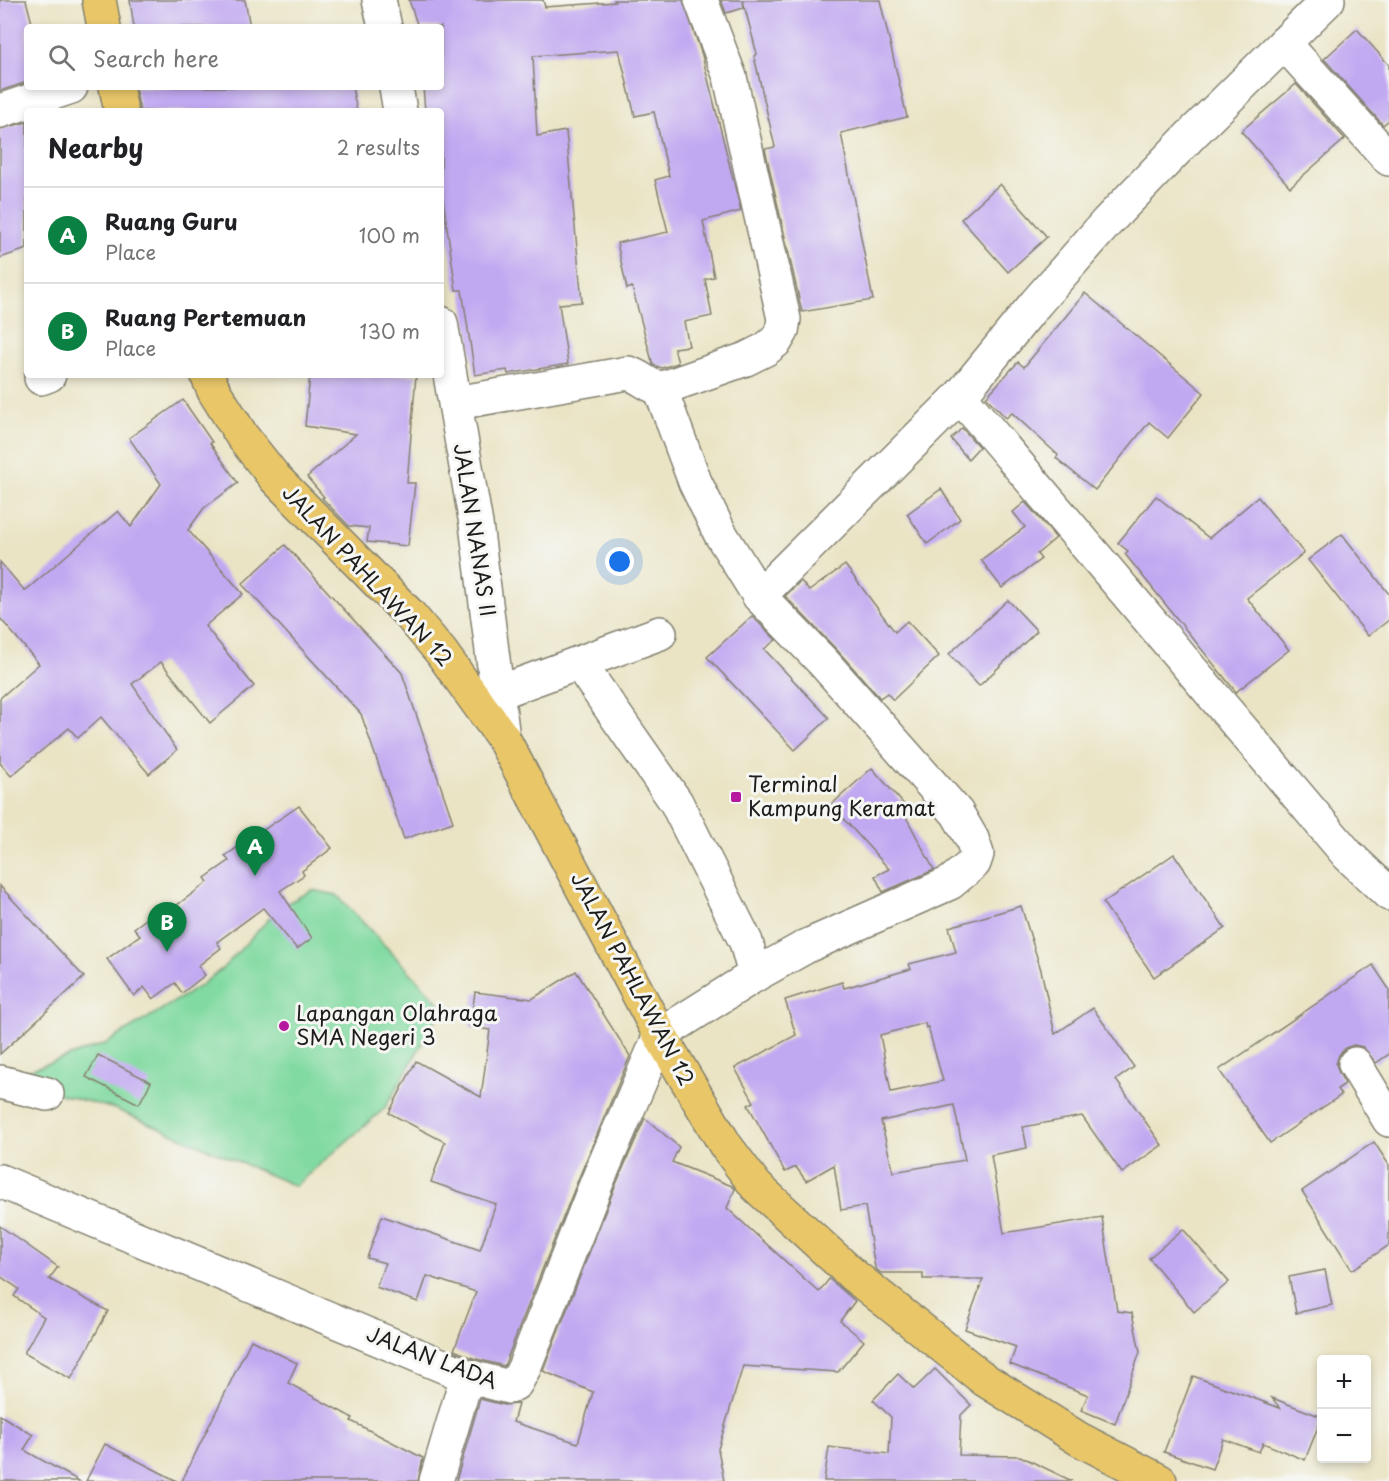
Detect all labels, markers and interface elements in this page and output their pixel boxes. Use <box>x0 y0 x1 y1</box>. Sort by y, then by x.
search box <box>24 24 444 90</box>
icon: search <box>45 41 78 74</box>
text: Search here <box>93 41 219 74</box>
text: Nearby <box>48 128 143 167</box>
text: 2 results <box>337 132 420 162</box>
text: Ruang Guru <box>105 204 238 237</box>
text: A <box>60 220 75 250</box>
text: 100 m <box>359 220 420 250</box>
text: Place <box>105 237 156 267</box>
text: Ruang Pertemuan <box>105 300 306 333</box>
text: B <box>61 316 74 346</box>
text: 130 m <box>360 316 420 346</box>
text: Place <box>105 333 156 363</box>
street label: JALAN NANAS II <box>446 441 505 619</box>
street label: JALAN PAHLAWAN 12 <box>276 477 461 673</box>
your location <box>605 547 634 576</box>
place label: Terminal Kampung Keramat <box>748 767 935 823</box>
marker: Terminal Kampung Keramat <box>729 790 743 804</box>
pin: A <box>236 826 274 876</box>
street label: JALAN PAHLAWAN 12 <box>564 866 704 1091</box>
pin: B <box>148 902 186 952</box>
place label: Lapangan Olahraga SMA Negeri 3 <box>296 996 498 1052</box>
marker: Lapangan Olahraga SMA Negeri 3 <box>277 1019 291 1033</box>
street label: JALAN LADA <box>362 1316 503 1396</box>
map controls <box>1317 1355 1371 1463</box>
button: + <box>1317 1355 1371 1409</box>
button: − <box>1317 1409 1371 1463</box>

